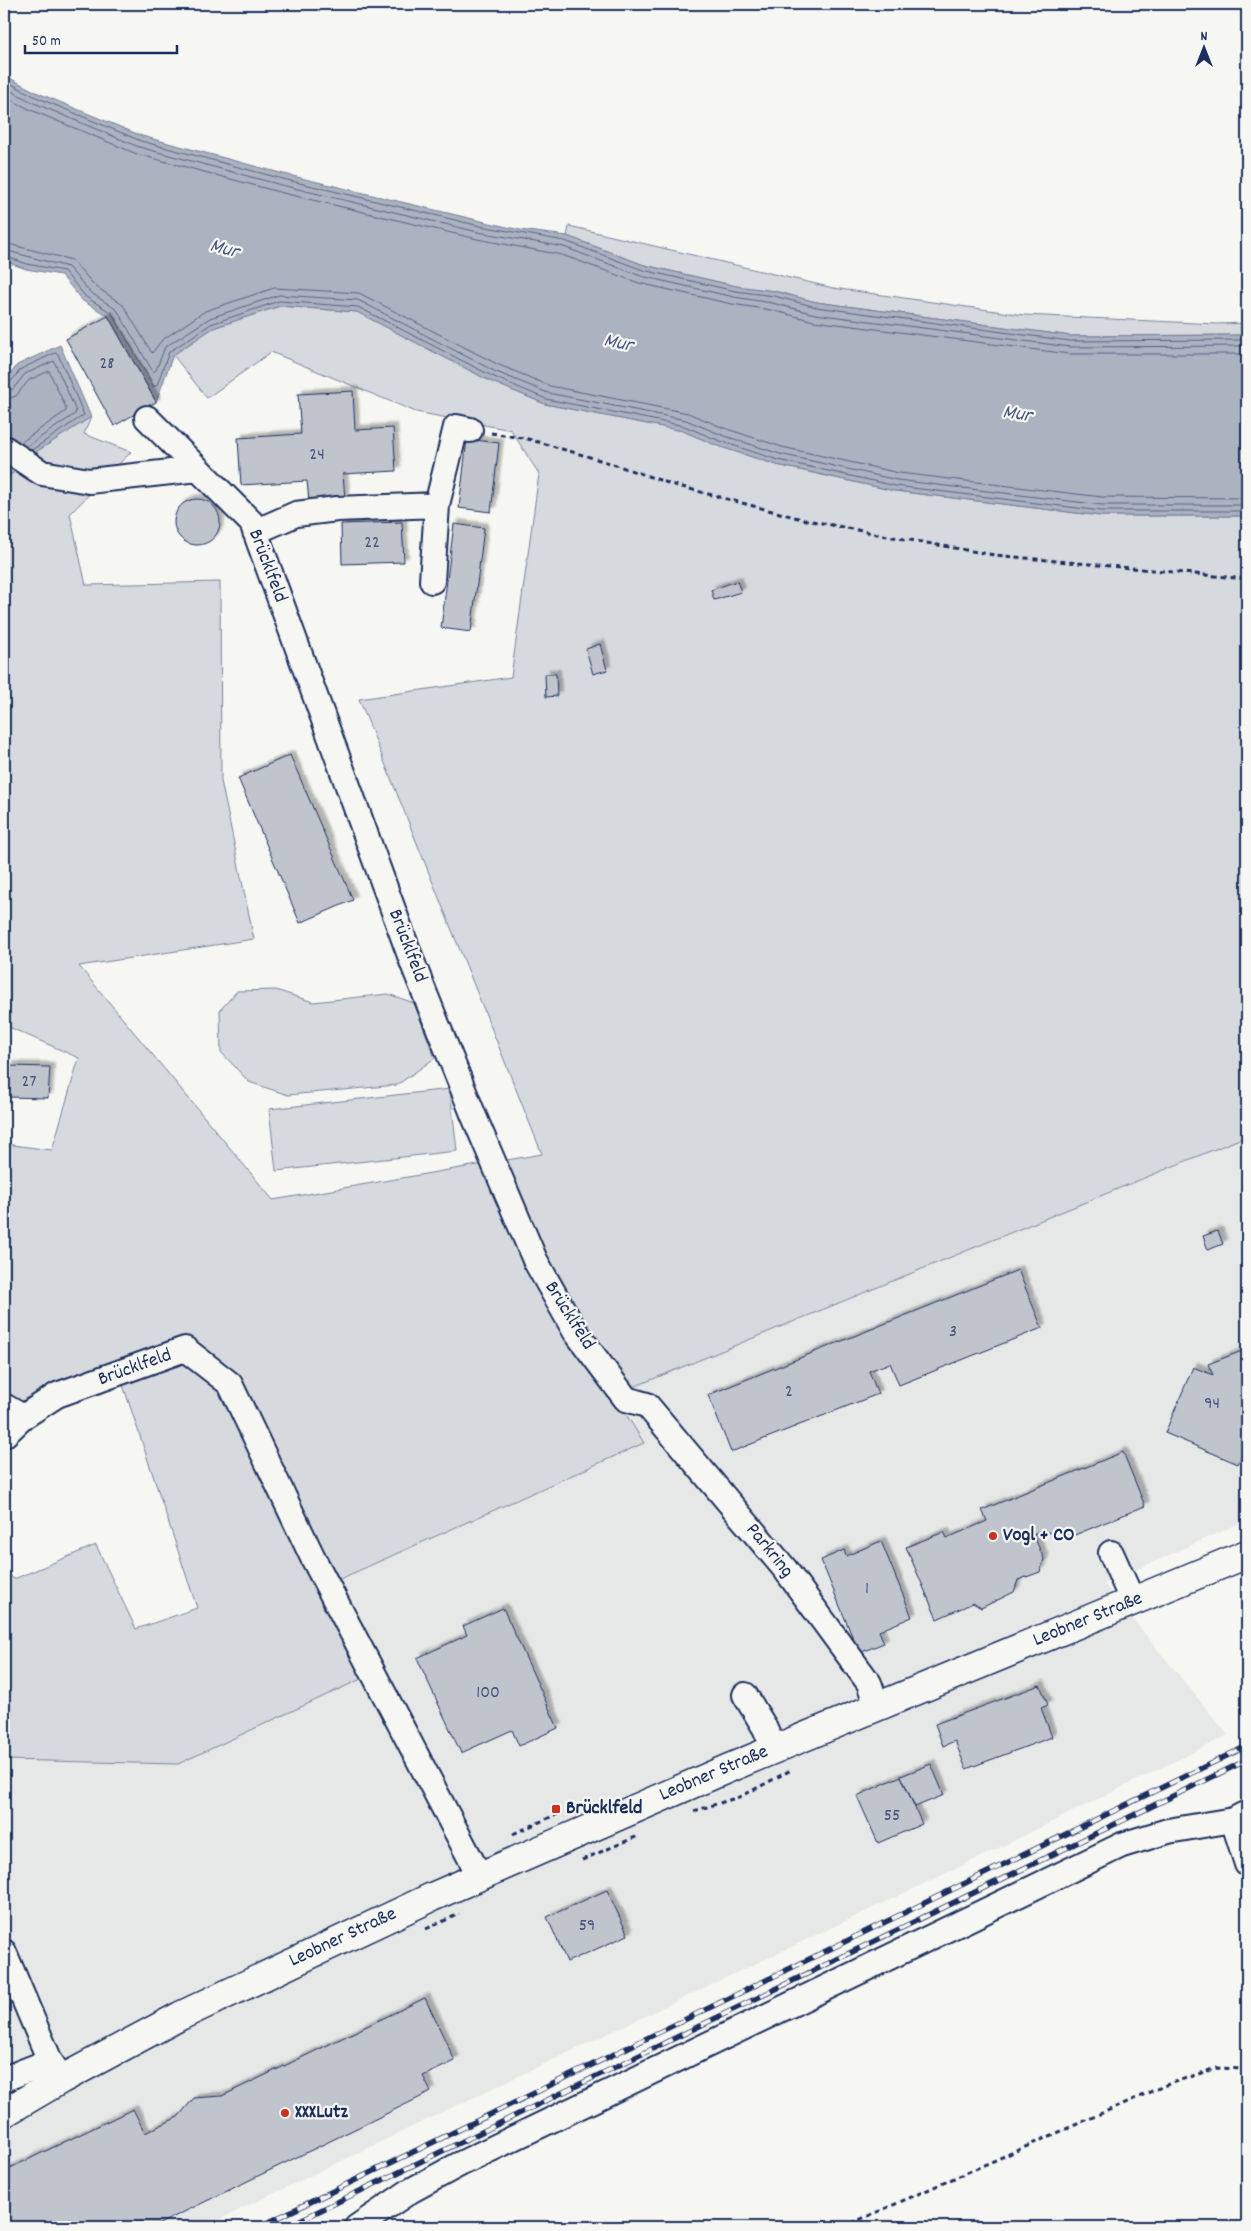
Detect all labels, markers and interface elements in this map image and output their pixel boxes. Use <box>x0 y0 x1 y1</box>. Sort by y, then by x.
scale bar <box>25 22 178 54</box>
north arrow <box>1178 22 1228 72</box>
text: N <box>1201 27 1208 47</box>
text: 50 m <box>32 31 61 53</box>
water label: Mur <box>206 232 244 269</box>
water label: Mur <box>601 326 638 362</box>
house number: 28 <box>99 352 115 377</box>
water label: Mur <box>1000 398 1036 432</box>
house number: 24 <box>309 443 325 468</box>
street label: Brücklfeld <box>240 525 294 607</box>
house number: 22 <box>364 531 380 556</box>
street label: Brücklfeld <box>380 905 434 987</box>
house number: 27 <box>22 1070 36 1095</box>
street label: Brücklfeld <box>537 1276 601 1356</box>
house number: 3 <box>949 1320 957 1345</box>
street label: Brücklfeld <box>94 1342 176 1394</box>
house number: 2 <box>785 1380 793 1405</box>
house number: 94 <box>1204 1392 1220 1417</box>
street label: Parkring <box>738 1518 800 1584</box>
place label: Vogl + CO <box>1003 1522 1075 1550</box>
marker: Vogl + CO <box>987 1530 999 1542</box>
house number: 1 <box>865 1577 869 1602</box>
street label: Leobner Straße <box>1029 1585 1147 1655</box>
house number: 100 <box>476 1681 500 1706</box>
street label: Leobner Straße <box>655 1738 773 1810</box>
place label: Brücklfeld <box>566 1795 643 1823</box>
marker: Brücklfeld <box>550 1803 562 1815</box>
house number: 55 <box>884 1804 900 1829</box>
street label: Leobner Straße <box>285 1901 402 1975</box>
house number: 59 <box>579 1914 595 1939</box>
place label: XXXLutz <box>295 2099 348 2127</box>
marker: XXXLutz <box>279 2107 291 2119</box>

